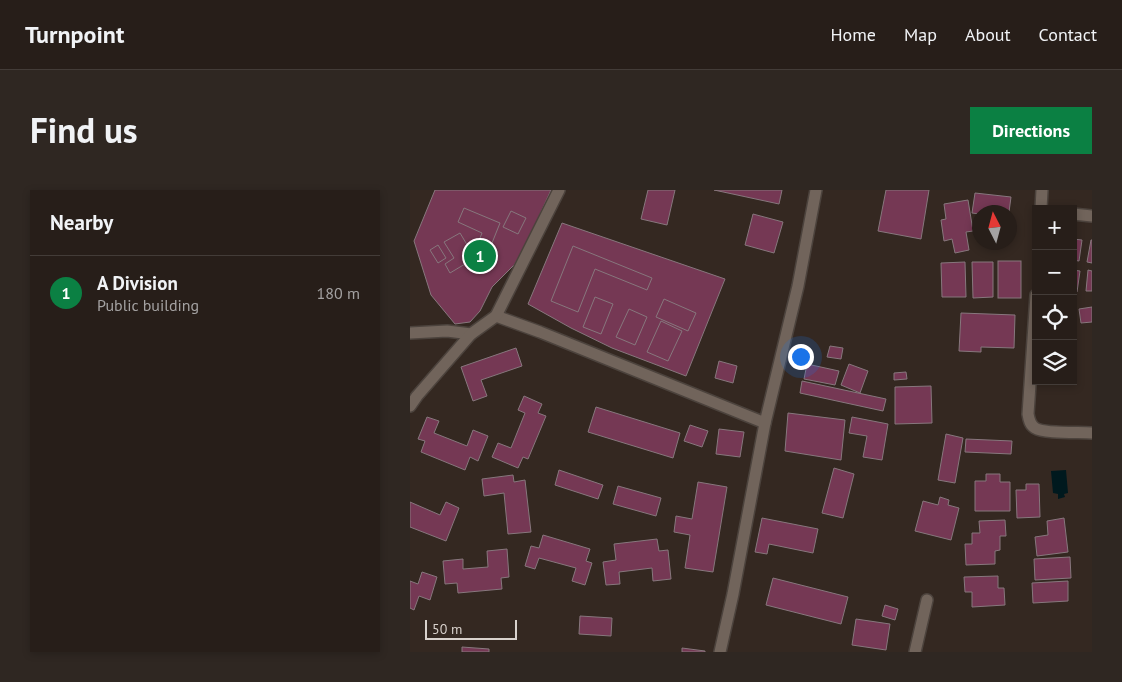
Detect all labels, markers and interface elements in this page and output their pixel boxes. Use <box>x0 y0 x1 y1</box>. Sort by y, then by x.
text: Turnpoint <box>25 19 124 50</box>
text: Home <box>830 23 876 46</box>
text: Map <box>904 23 937 46</box>
text: About <box>965 23 1011 46</box>
text: Contact <box>1039 23 1097 46</box>
text: Find us <box>30 107 138 153</box>
button: Directions <box>970 107 1092 154</box>
north arrow <box>972 205 1017 250</box>
map controls <box>1032 205 1077 385</box>
button: + <box>1032 205 1077 250</box>
text: Nearby <box>50 209 113 236</box>
pin: 1 <box>464 237 496 275</box>
button: − <box>1032 250 1077 295</box>
text: A Division <box>97 271 178 295</box>
text: 1 <box>61 283 71 303</box>
text: 180 m <box>317 283 360 303</box>
text: Public building <box>97 295 199 315</box>
button: locate <box>1032 295 1077 340</box>
button: layers <box>1032 340 1077 385</box>
your location <box>788 344 814 370</box>
scale bar <box>425 617 518 640</box>
text: 50 m <box>432 620 462 638</box>

